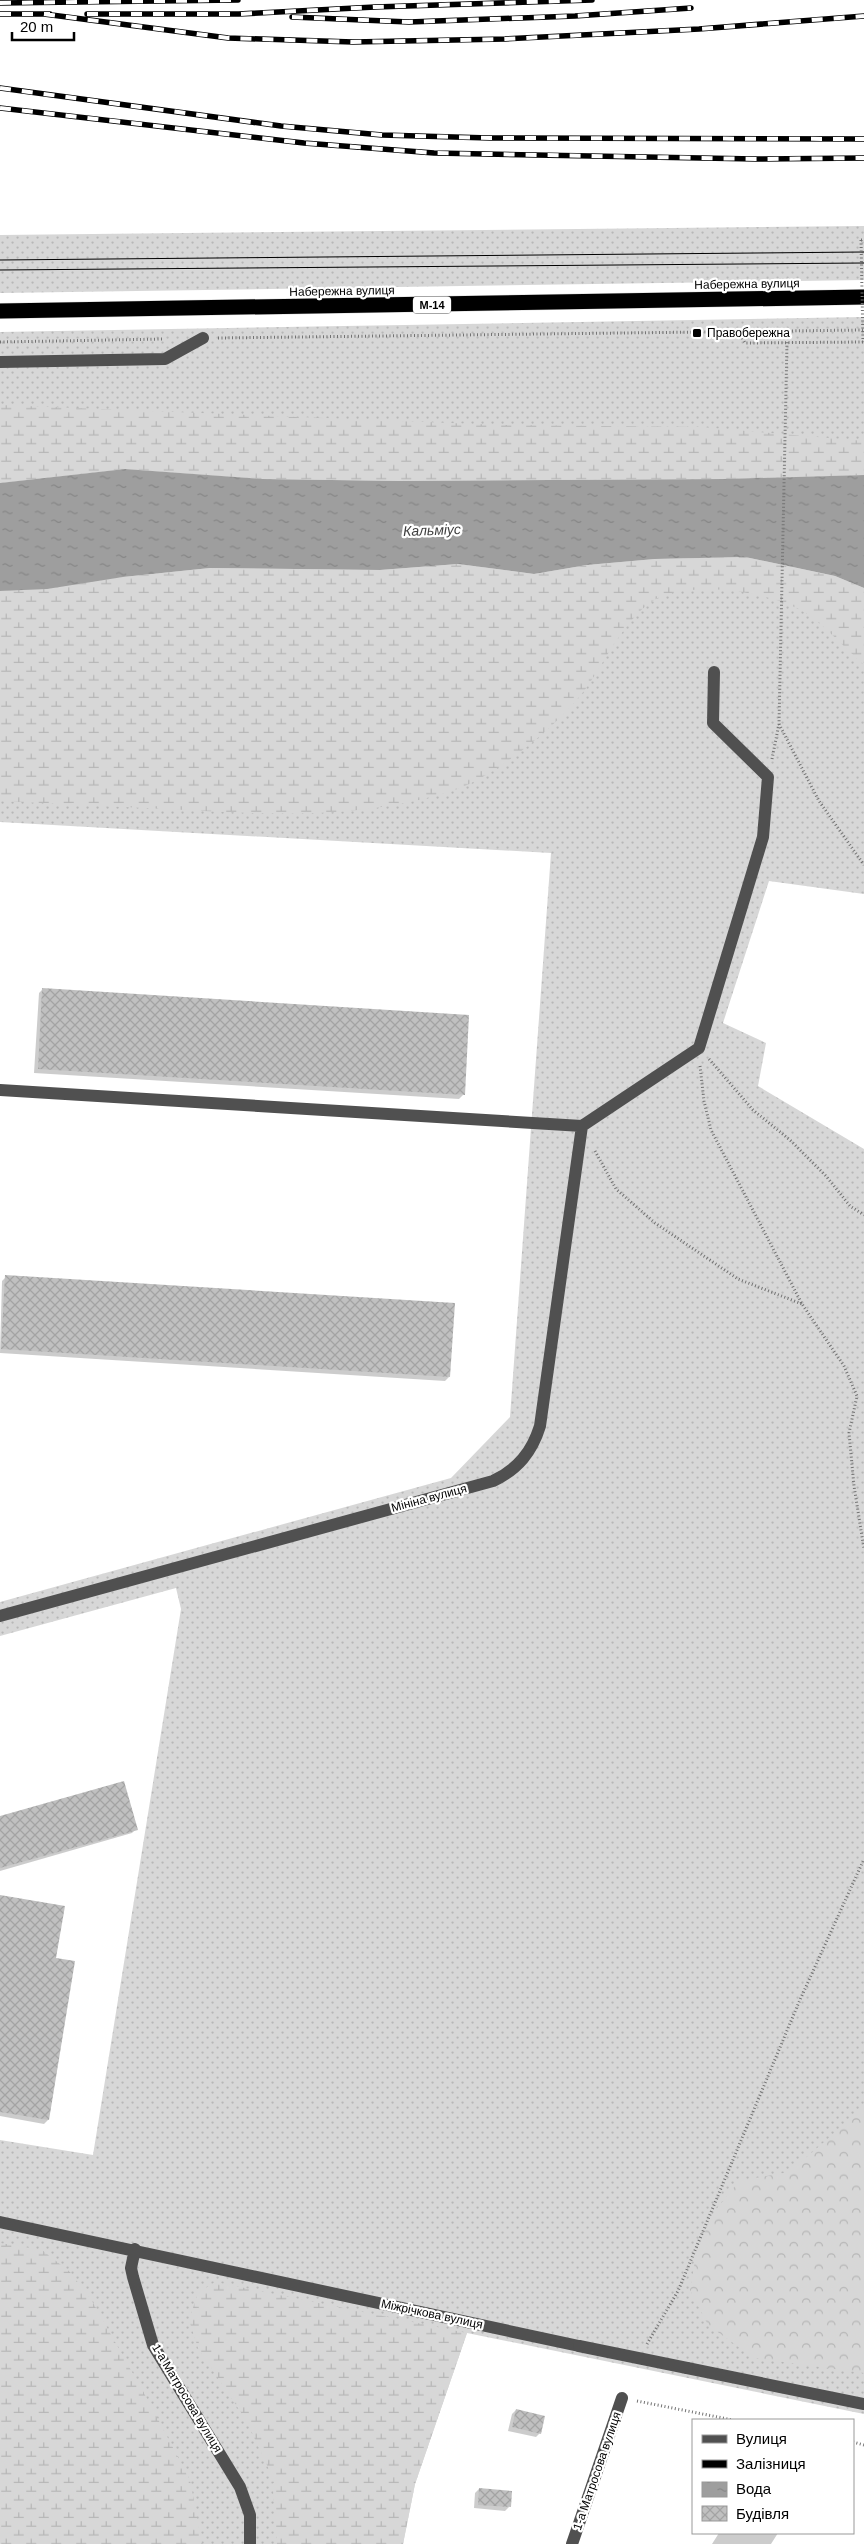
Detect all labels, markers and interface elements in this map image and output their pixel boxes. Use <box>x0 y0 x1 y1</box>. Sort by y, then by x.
scale bar <box>12 10 75 42</box>
text: 20 m <box>20 18 53 35</box>
street label: Набережна вулиця <box>694 276 800 292</box>
street label: Набережна вулиця <box>289 283 395 299</box>
road number: М-14 <box>413 296 451 314</box>
place label: Правобережна <box>707 326 790 340</box>
marker: Правобережна <box>691 327 703 339</box>
water label: Кальміус <box>403 521 461 539</box>
street label: Мініна вулиця <box>390 1481 468 1515</box>
street label: Міжрічкова вулиця <box>380 2296 484 2332</box>
street label: 1-а Матросова вулиця <box>149 2341 225 2455</box>
street label: 1-а Матросова вулиця <box>570 2410 624 2532</box>
legend <box>692 2419 854 2534</box>
text: Вулиця <box>736 2430 787 2447</box>
text: Залізниця <box>736 2455 806 2472</box>
text: Вода <box>736 2480 772 2497</box>
text: Будівля <box>736 2505 789 2522</box>

